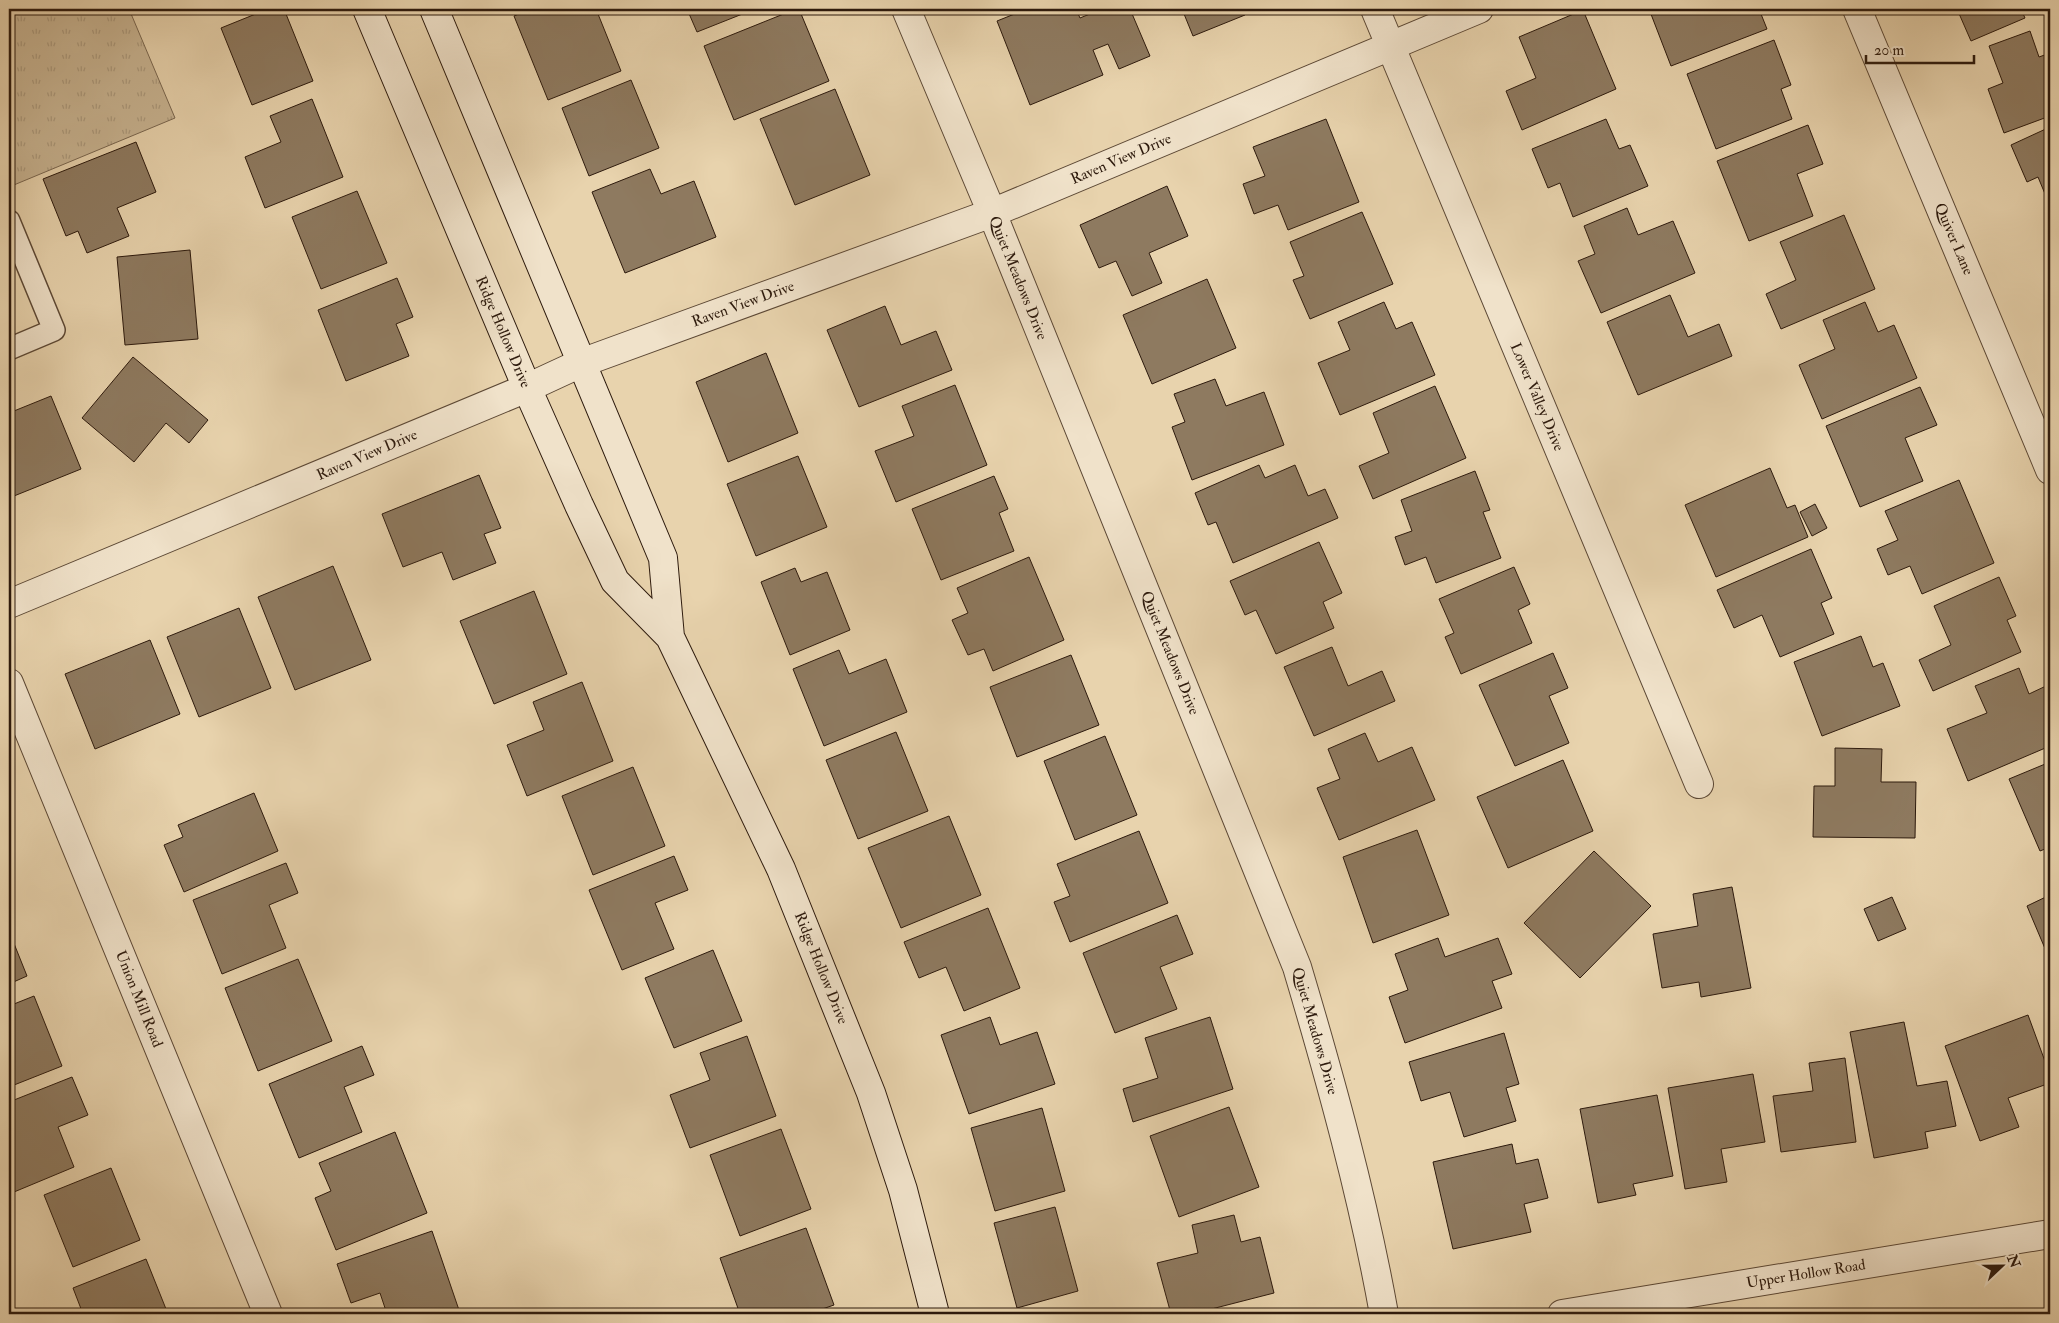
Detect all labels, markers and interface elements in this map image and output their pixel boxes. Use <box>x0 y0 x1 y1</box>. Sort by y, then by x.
scale bar <box>1866 32 1974 64</box>
text: 20 m <box>1874 41 1904 60</box>
street label: Raven View Drive <box>1068 129 1174 189</box>
street label: Quiver Lane <box>1930 200 1978 278</box>
street label: Quiet Meadows Drive <box>985 213 1051 343</box>
street label: Ridge Hollow Drive <box>471 273 535 391</box>
street label: Raven View Drive <box>689 277 797 331</box>
street label: Lower Valley Drive <box>1506 340 1568 454</box>
street label: Raven View Drive <box>314 425 420 485</box>
street label: Quiet Meadows Drive <box>1137 588 1203 718</box>
street label: Ridge Hollow Drive <box>790 909 852 1027</box>
street label: Union Mill Road <box>111 948 167 1051</box>
street label: Quiet Meadows Drive <box>1288 965 1342 1097</box>
north arrow <box>1976 1240 2026 1290</box>
text: N <box>2003 1251 2024 1271</box>
street label: Upper Hollow Road <box>1745 1255 1868 1294</box>

